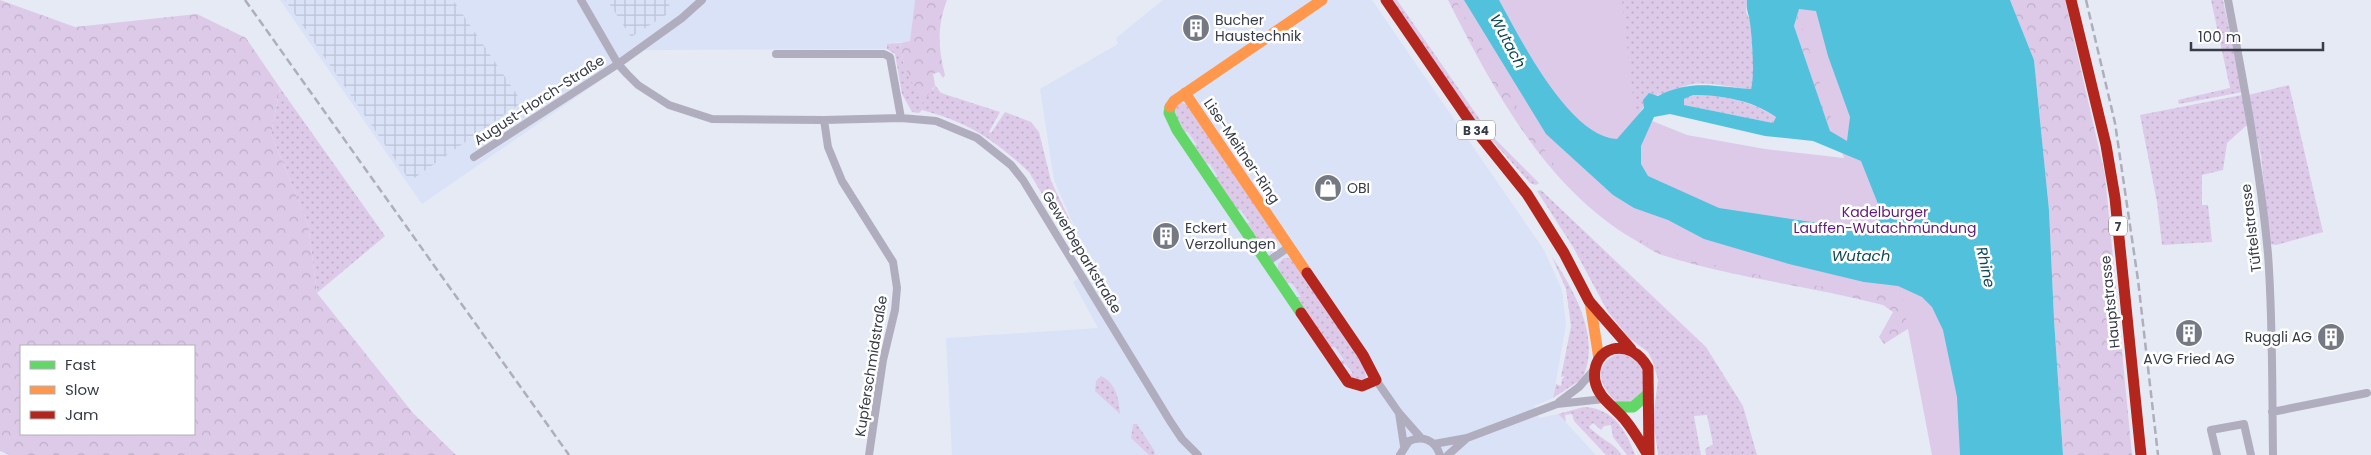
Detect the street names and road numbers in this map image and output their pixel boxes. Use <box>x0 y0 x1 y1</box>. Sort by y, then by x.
street label: August-Horch-Straße <box>470 50 609 150</box>
street label: Lise-Meitner-Ring <box>1199 94 1285 208</box>
road number: B 34 <box>1457 120 1495 140</box>
street label: Tüftelstrasse <box>2236 182 2266 273</box>
street label: Gewerbeparkstraße <box>1037 187 1127 317</box>
road number: 7 <box>2109 217 2127 236</box>
street label: Hauptstrasse <box>2095 254 2125 349</box>
street label: Kupferschmidstraße <box>850 294 892 438</box>

